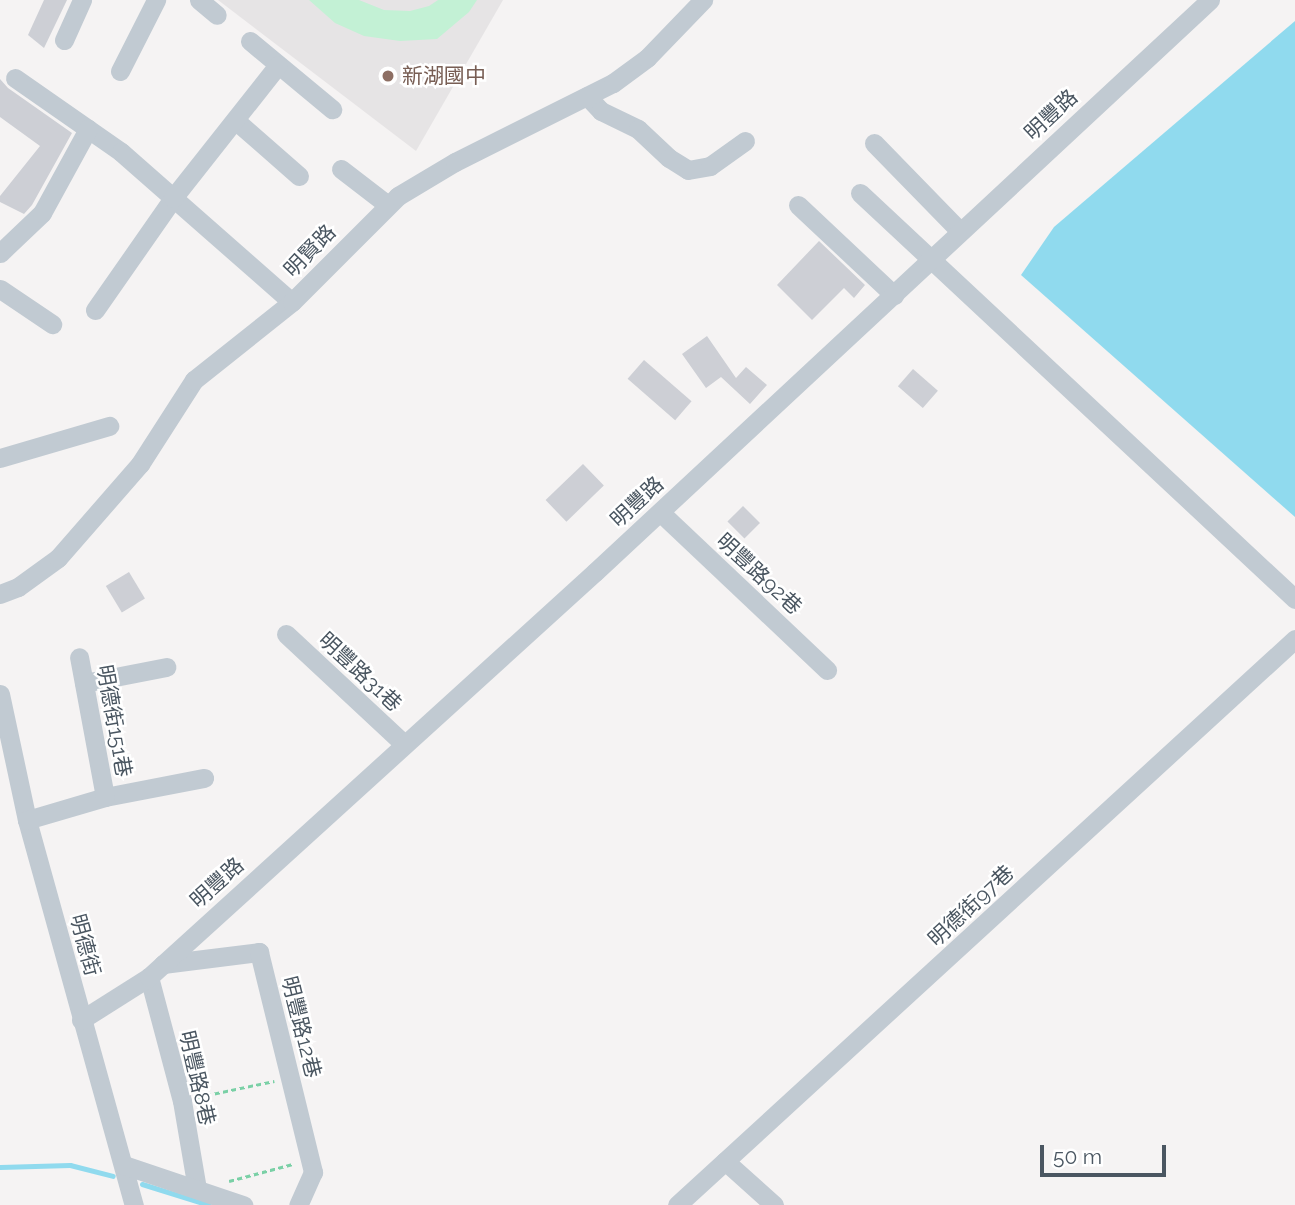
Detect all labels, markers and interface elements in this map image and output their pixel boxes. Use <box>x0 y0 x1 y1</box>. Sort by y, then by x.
place label: 新湖國中 <box>402 63 486 89</box>
marker: 新湖國中 <box>380 68 396 84</box>
street label: 明豐路 <box>1019 84 1083 146</box>
street label: 明賢路 <box>279 220 341 282</box>
street label: 明豐路 <box>605 471 669 533</box>
street label: 明豐路92巷 <box>711 528 807 620</box>
street label: 明豐路31巷 <box>313 627 407 717</box>
street label: 明德街151巷 <box>92 663 136 779</box>
street label: 明豐路 <box>185 853 249 913</box>
street label: 明德街97巷 <box>923 860 1019 952</box>
street label: 明德街 <box>65 911 105 979</box>
street label: 明豐路12巷 <box>276 974 326 1080</box>
street label: 明豐路8巷 <box>174 1028 220 1128</box>
scale bar <box>1043 1132 1169 1176</box>
text: 50 m <box>1053 1144 1102 1169</box>

